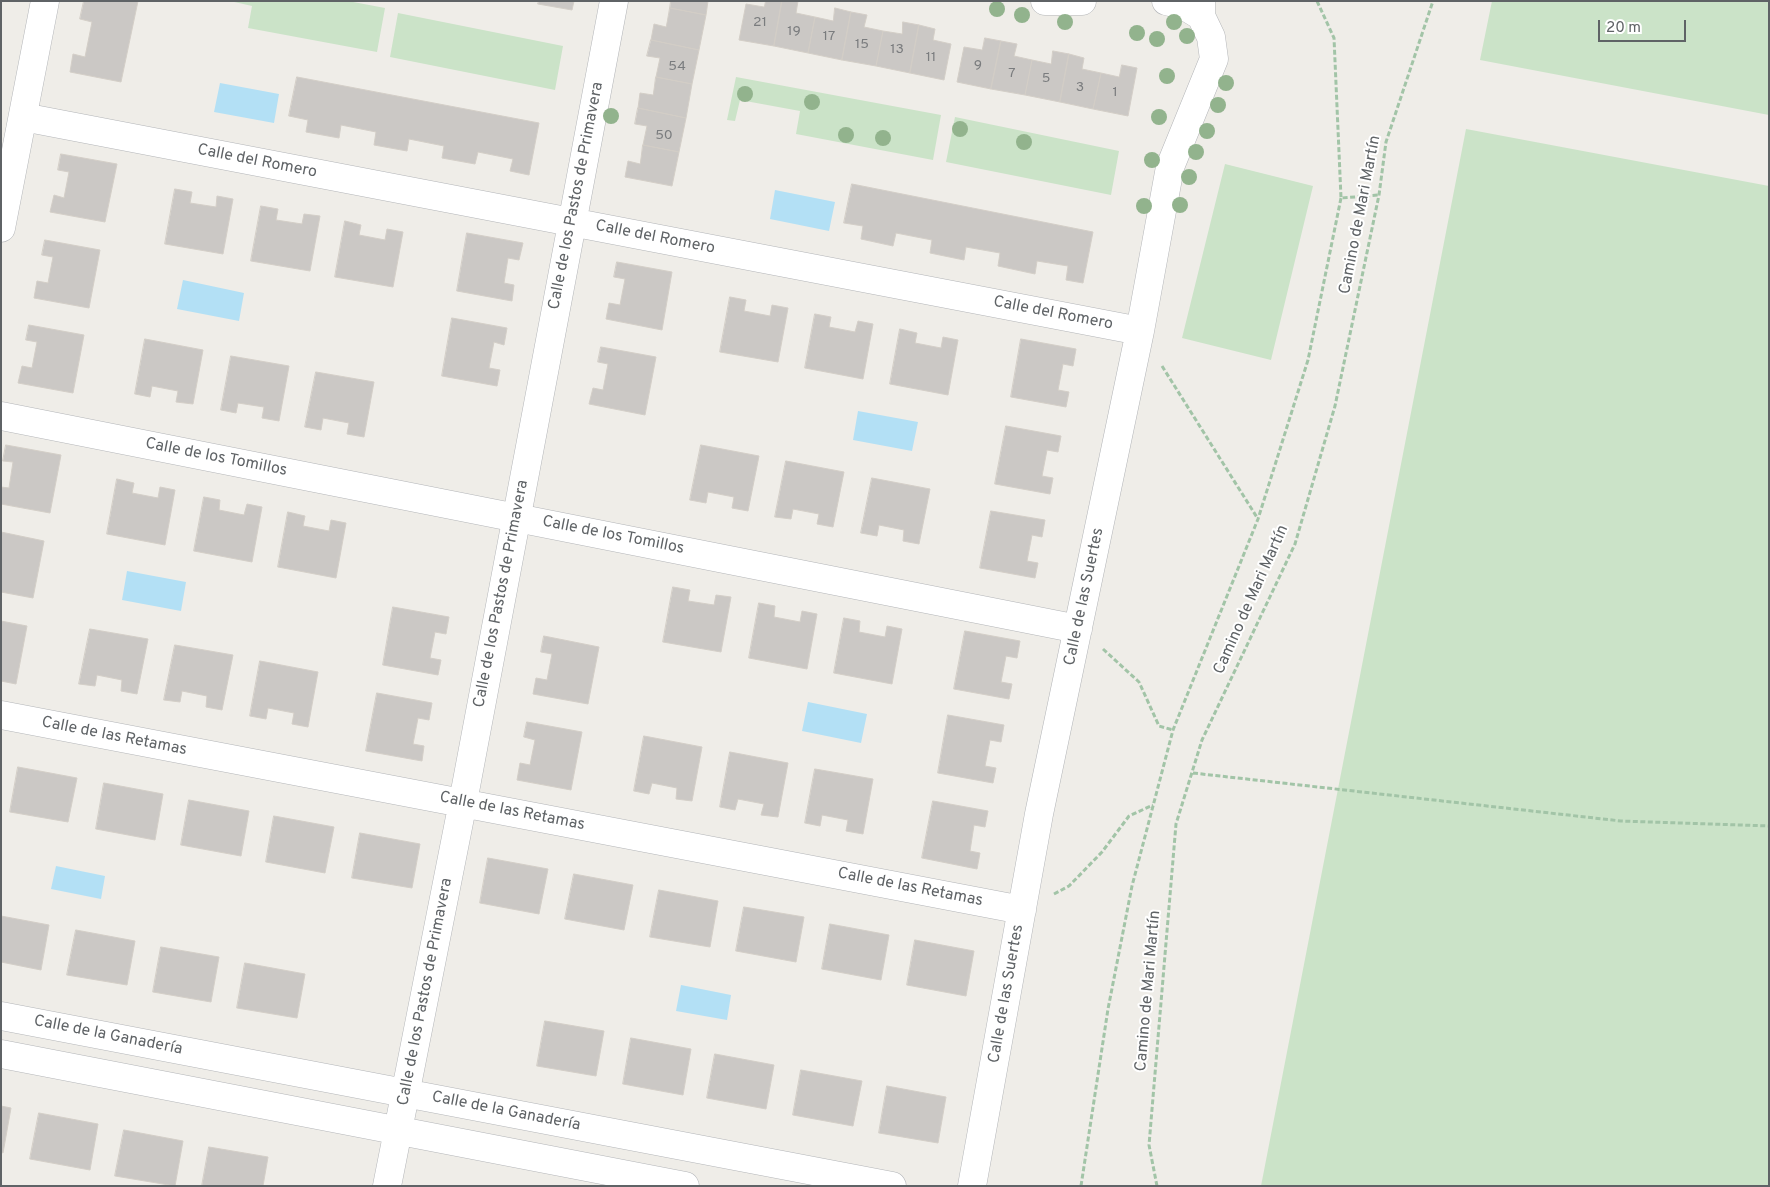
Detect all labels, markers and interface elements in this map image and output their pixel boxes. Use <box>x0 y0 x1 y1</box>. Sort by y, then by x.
scale bar <box>1600 10 1688 42</box>
house number: 21 <box>753 15 767 31</box>
text: 20 m <box>1606 19 1641 38</box>
house number: 19 <box>787 24 801 40</box>
house number: 17 <box>823 29 835 45</box>
house number: 15 <box>855 37 869 53</box>
house number: 13 <box>890 42 904 58</box>
house number: 11 <box>926 50 936 66</box>
house number: 9 <box>974 58 982 74</box>
house number: 54 <box>668 59 686 75</box>
house number: 7 <box>1008 66 1016 82</box>
house number: 5 <box>1042 71 1050 87</box>
house number: 3 <box>1076 80 1084 96</box>
street label: Calle de los Pastos de Primavera <box>545 81 609 311</box>
house number: 1 <box>1112 85 1118 101</box>
house number: 50 <box>655 128 673 144</box>
street label: Camino de Mari Martín <box>1336 134 1386 296</box>
street label: Calle del Romero <box>196 141 318 183</box>
street label: Calle del Romero <box>594 217 716 259</box>
street label: Calle del Romero <box>992 293 1114 335</box>
street label: Calle de los Tomillos <box>143 435 289 481</box>
street label: Calle de los Pastos de Primavera <box>470 479 534 709</box>
street label: Calle de los Tomillos <box>540 513 686 559</box>
street label: Camino de Mari Martín <box>1210 522 1294 678</box>
street label: Calle de las Suertes <box>1061 526 1109 668</box>
street label: Calle de las Retamas <box>40 714 188 760</box>
street label: Calle de las Retamas <box>438 789 586 835</box>
street label: Calle de las Retamas <box>836 865 984 911</box>
street label: Calle de los Pastos de Primavera <box>394 877 458 1107</box>
street label: Camino de Mari Martín <box>1132 910 1166 1072</box>
street label: Calle de las Suertes <box>985 923 1029 1065</box>
street label: Calle de la Ganadería <box>32 1012 184 1060</box>
street label: Calle de la Ganadería <box>430 1088 582 1136</box>

